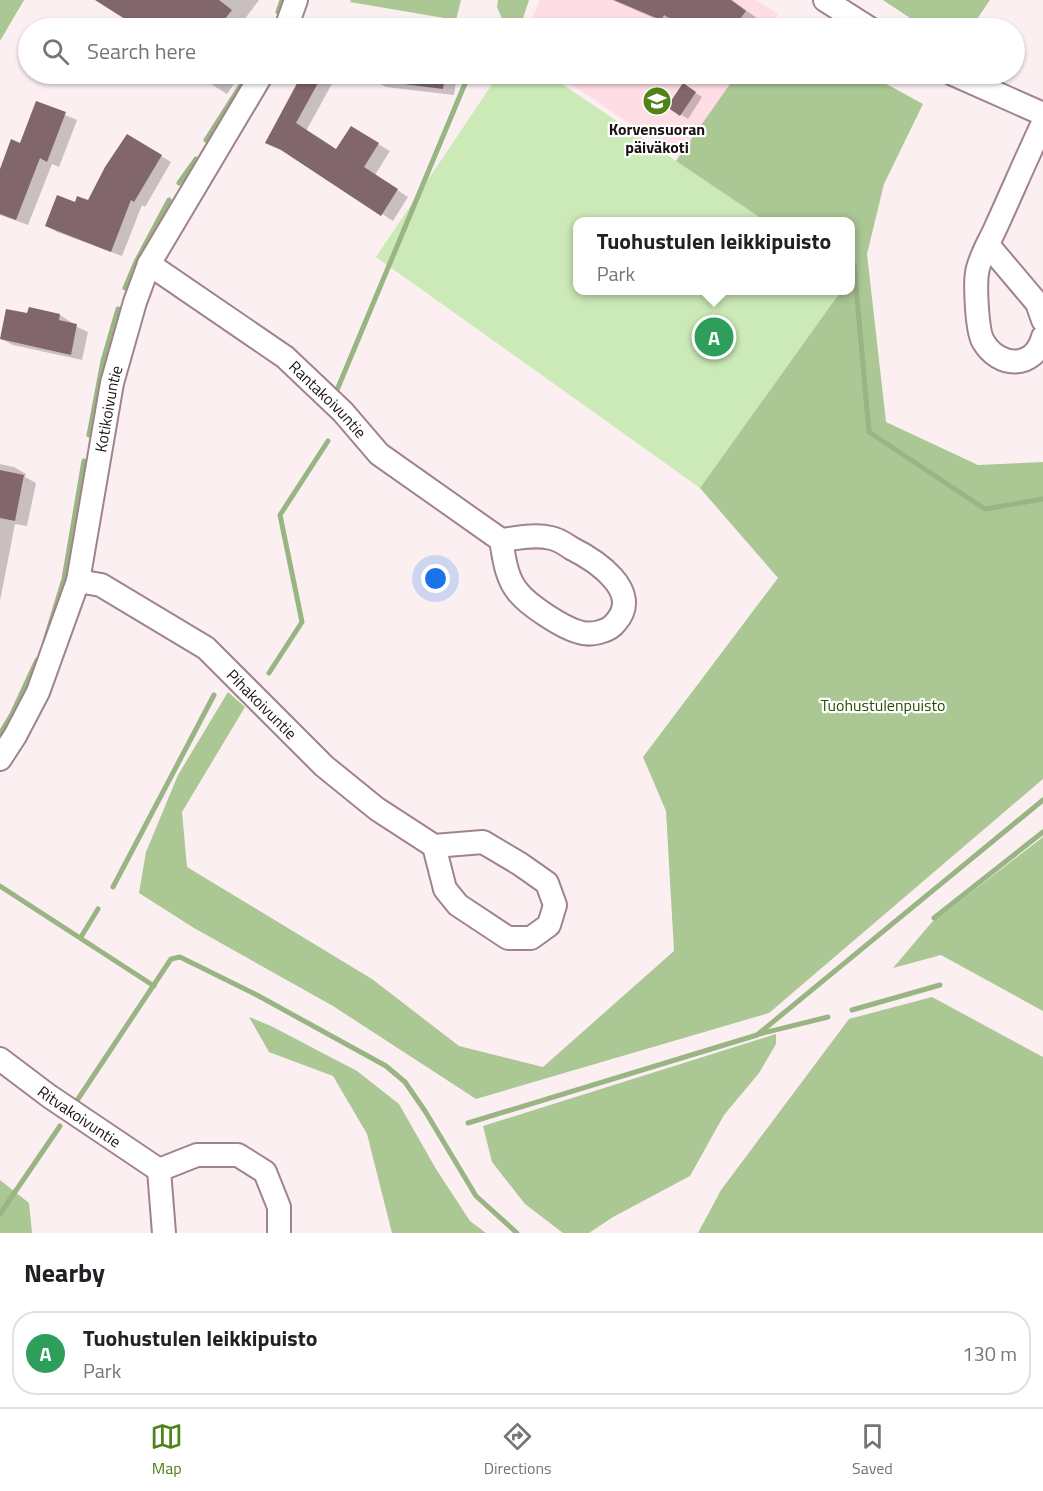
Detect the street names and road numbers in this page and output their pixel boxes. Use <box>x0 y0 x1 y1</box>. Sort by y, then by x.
street label: Rantakoivuntie <box>284 355 372 443</box>
street label: Kotikoivuntie <box>88 362 128 454</box>
street label: Pihakoivuntie <box>221 663 303 745</box>
street label: Ritvakoivuntie <box>33 1080 126 1153</box>

